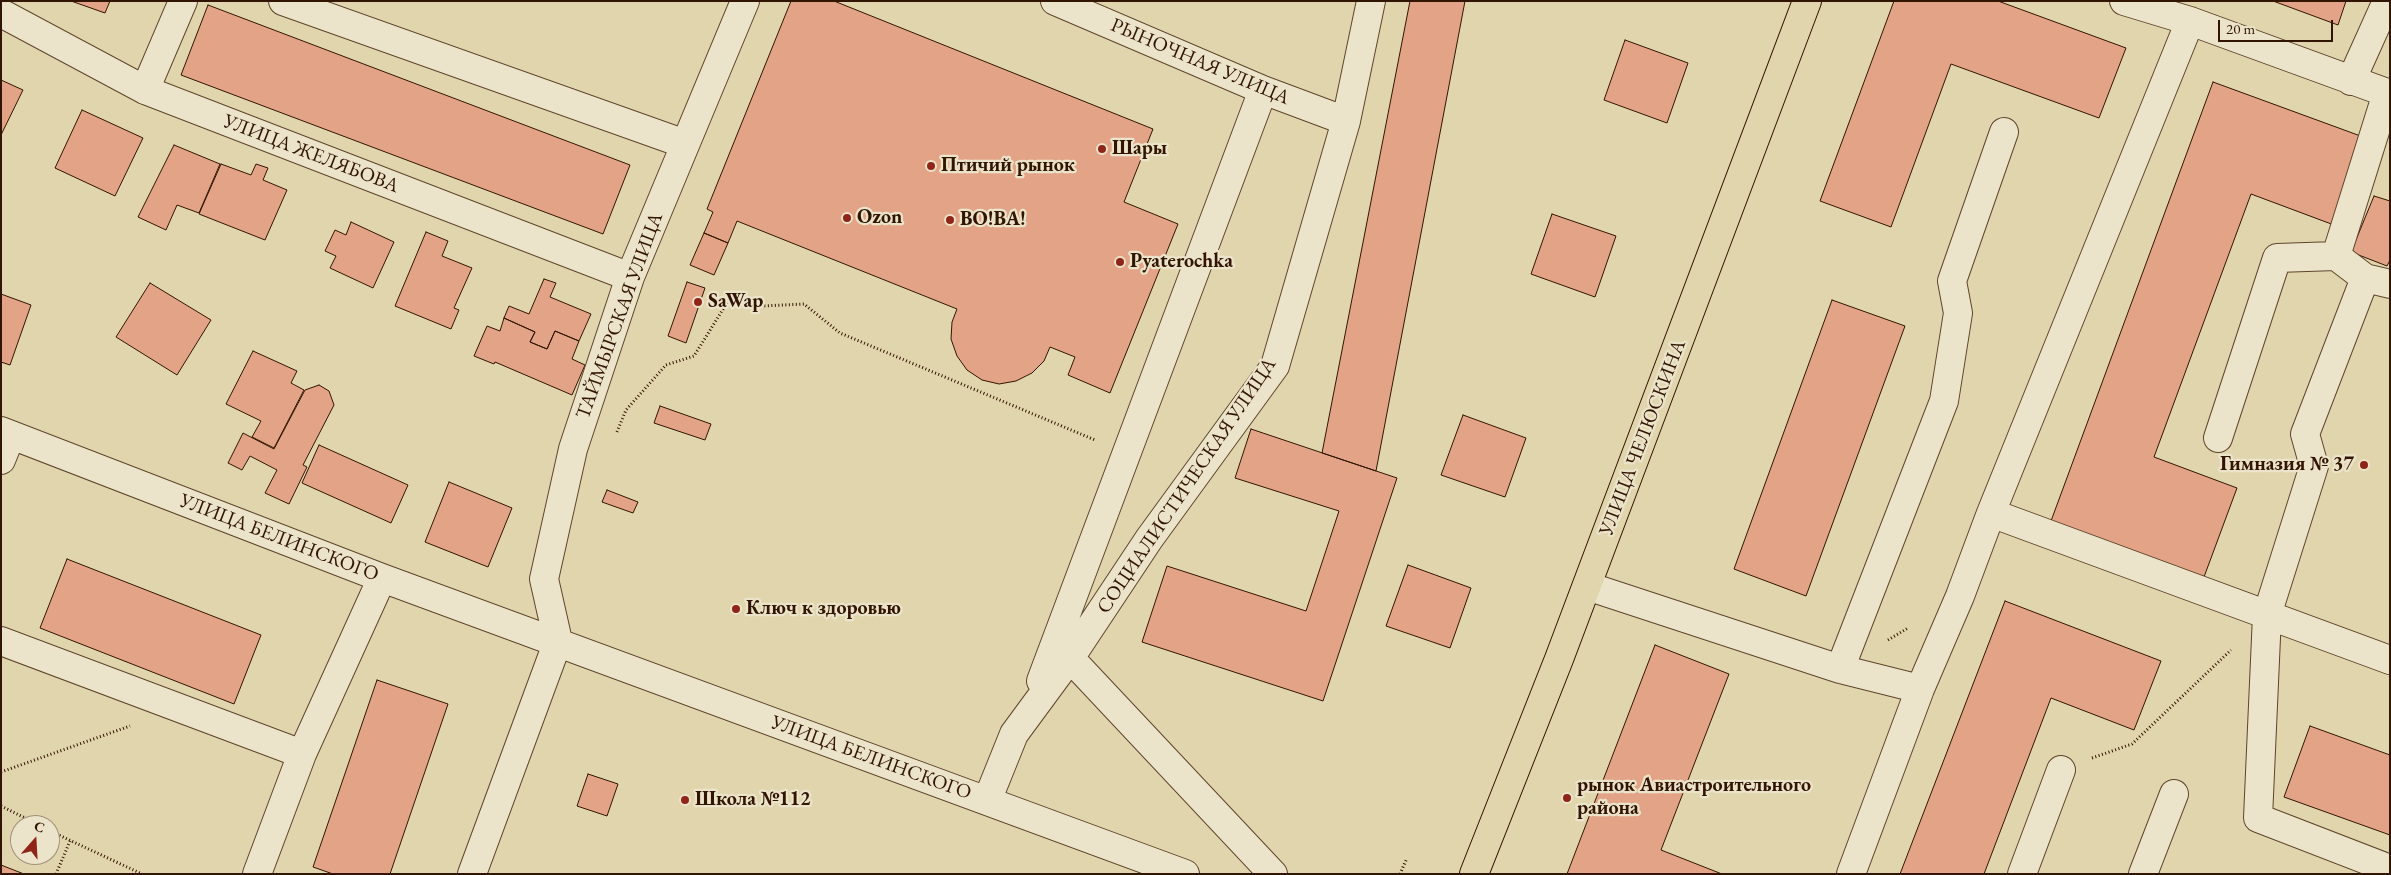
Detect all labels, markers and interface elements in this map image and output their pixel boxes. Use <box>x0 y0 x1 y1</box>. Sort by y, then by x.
scale bar <box>2221 10 2336 42</box>
street label: РЫНОЧНАЯ УЛИЦА <box>1107 13 1293 111</box>
text: 20 m <box>2226 19 2255 38</box>
street label: УЛИЦА ЖЕЛЯБОВА <box>220 109 402 199</box>
place label: Шары <box>1112 137 1167 161</box>
marker: Шары <box>1096 143 1108 155</box>
place label: Птичий рынок <box>941 154 1075 178</box>
marker: Птичий рынок <box>925 160 937 172</box>
place label: Ozon <box>857 206 902 230</box>
place label: ВО!ВА! <box>960 208 1026 232</box>
street label: ТАЙМЫРСКАЯ УЛИЦА <box>571 210 669 422</box>
marker: Ozon <box>841 212 853 224</box>
marker: ВО!ВА! <box>944 214 956 226</box>
place label: Pyaterochka <box>1130 250 1233 274</box>
marker: Pyaterochka <box>1114 256 1126 268</box>
place label: SaWap <box>708 290 763 314</box>
marker: SaWap <box>692 296 704 308</box>
street label: УЛИЦА ЧЕЛЮСКИНА <box>1595 337 1691 539</box>
street label: СОЦИАЛИСТИЧЕСКАЯ УЛИЦА <box>1092 354 1282 618</box>
place label: Гимназия № 37 <box>2220 453 2354 477</box>
marker: Гимназия № 37 <box>2358 459 2370 471</box>
street label: УЛИЦА БЕЛИНСКОГО <box>176 489 382 587</box>
place label: Ключ к здоровью <box>746 597 901 621</box>
marker: Ключ к здоровью <box>730 603 742 615</box>
street label: УЛИЦА БЕЛИНСКОГО <box>768 711 974 805</box>
place label: рынок Авиастроительного района <box>1577 774 1811 821</box>
place label: Школа №112 <box>695 788 811 812</box>
marker: рынок Авиастроительного района <box>1561 792 1573 804</box>
marker: Школа №112 <box>679 794 691 806</box>
north arrow <box>10 815 60 865</box>
text: С <box>32 817 47 837</box>

